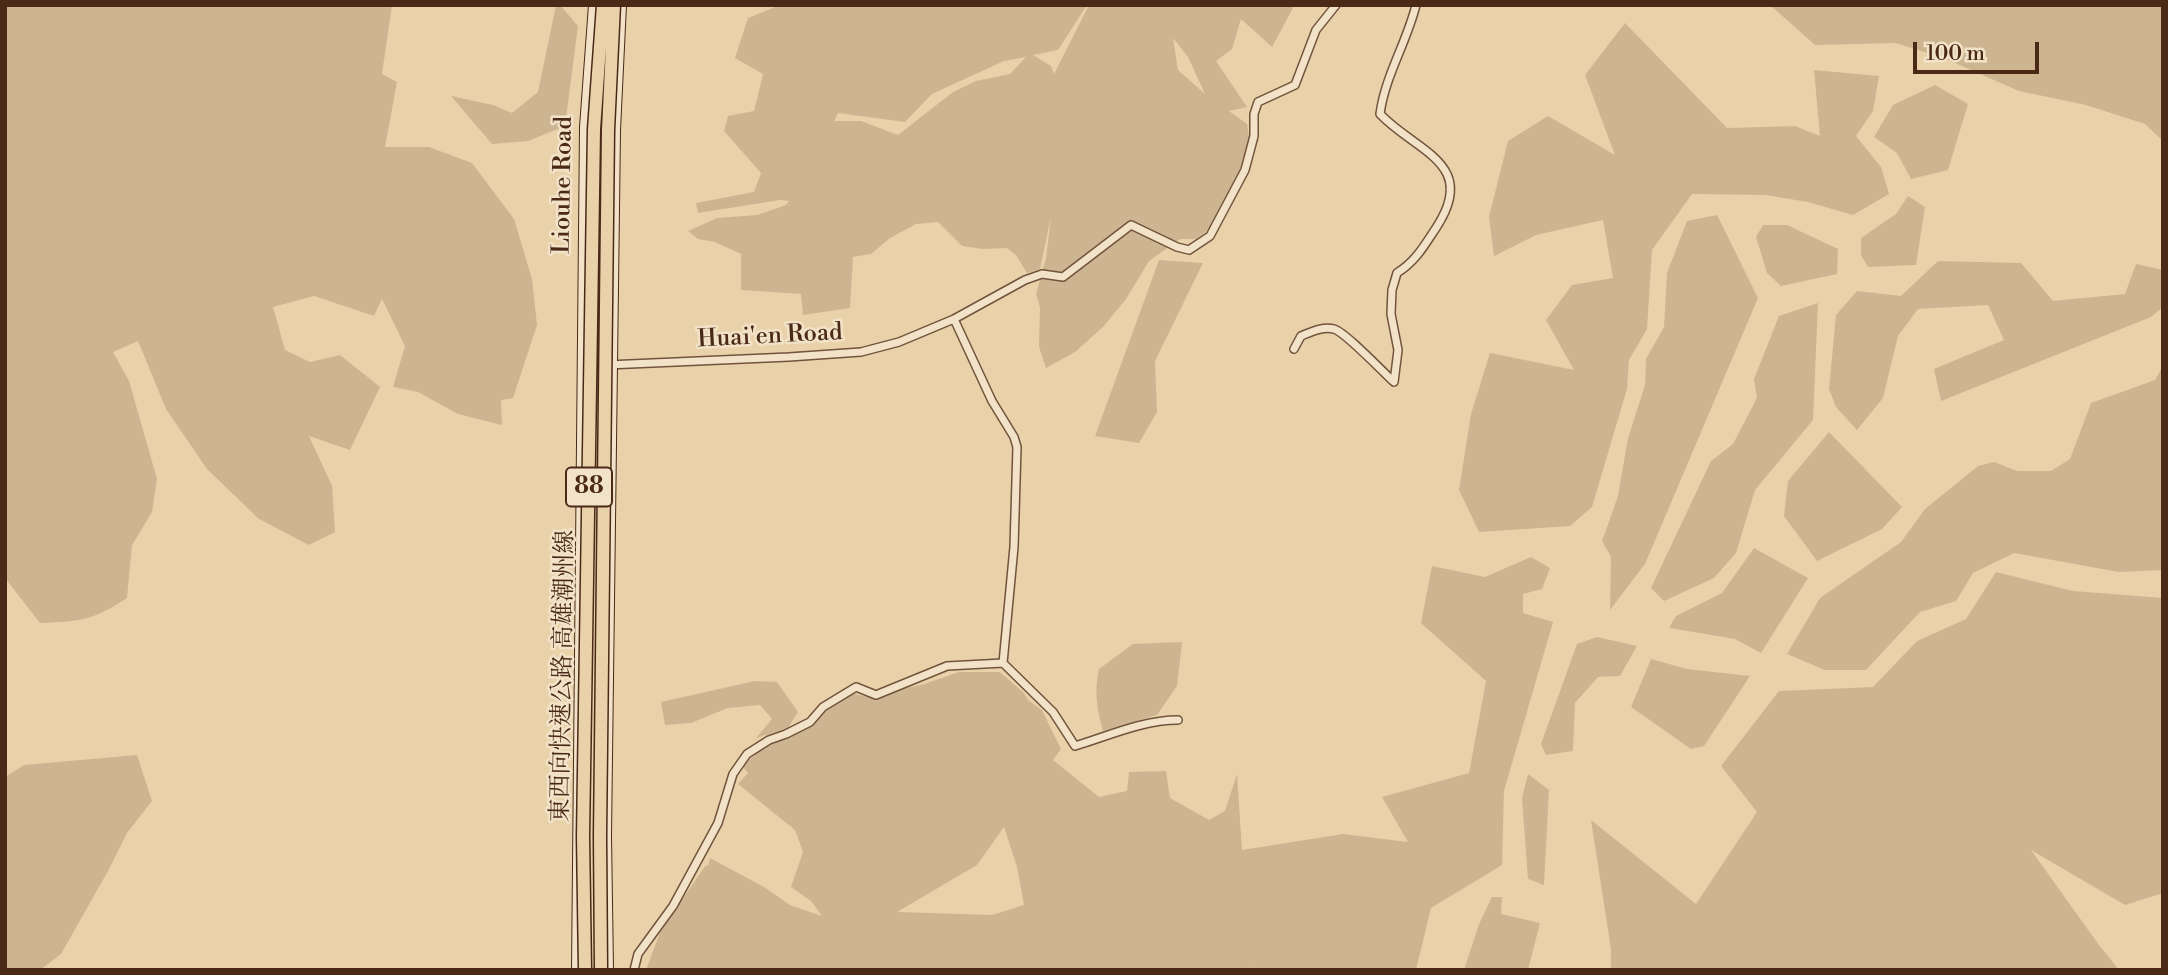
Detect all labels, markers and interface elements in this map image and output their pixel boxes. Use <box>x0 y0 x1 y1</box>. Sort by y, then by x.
scale bar <box>1916 28 2042 72</box>
text: 100 m <box>1926 41 1985 67</box>
street label: Liouhe Road <box>548 116 580 254</box>
street label: Huai'en Road <box>697 319 843 355</box>
road number: 88 <box>566 467 612 506</box>
street label: 東西向快速公路 高雄潮州線 <box>547 529 581 823</box>

